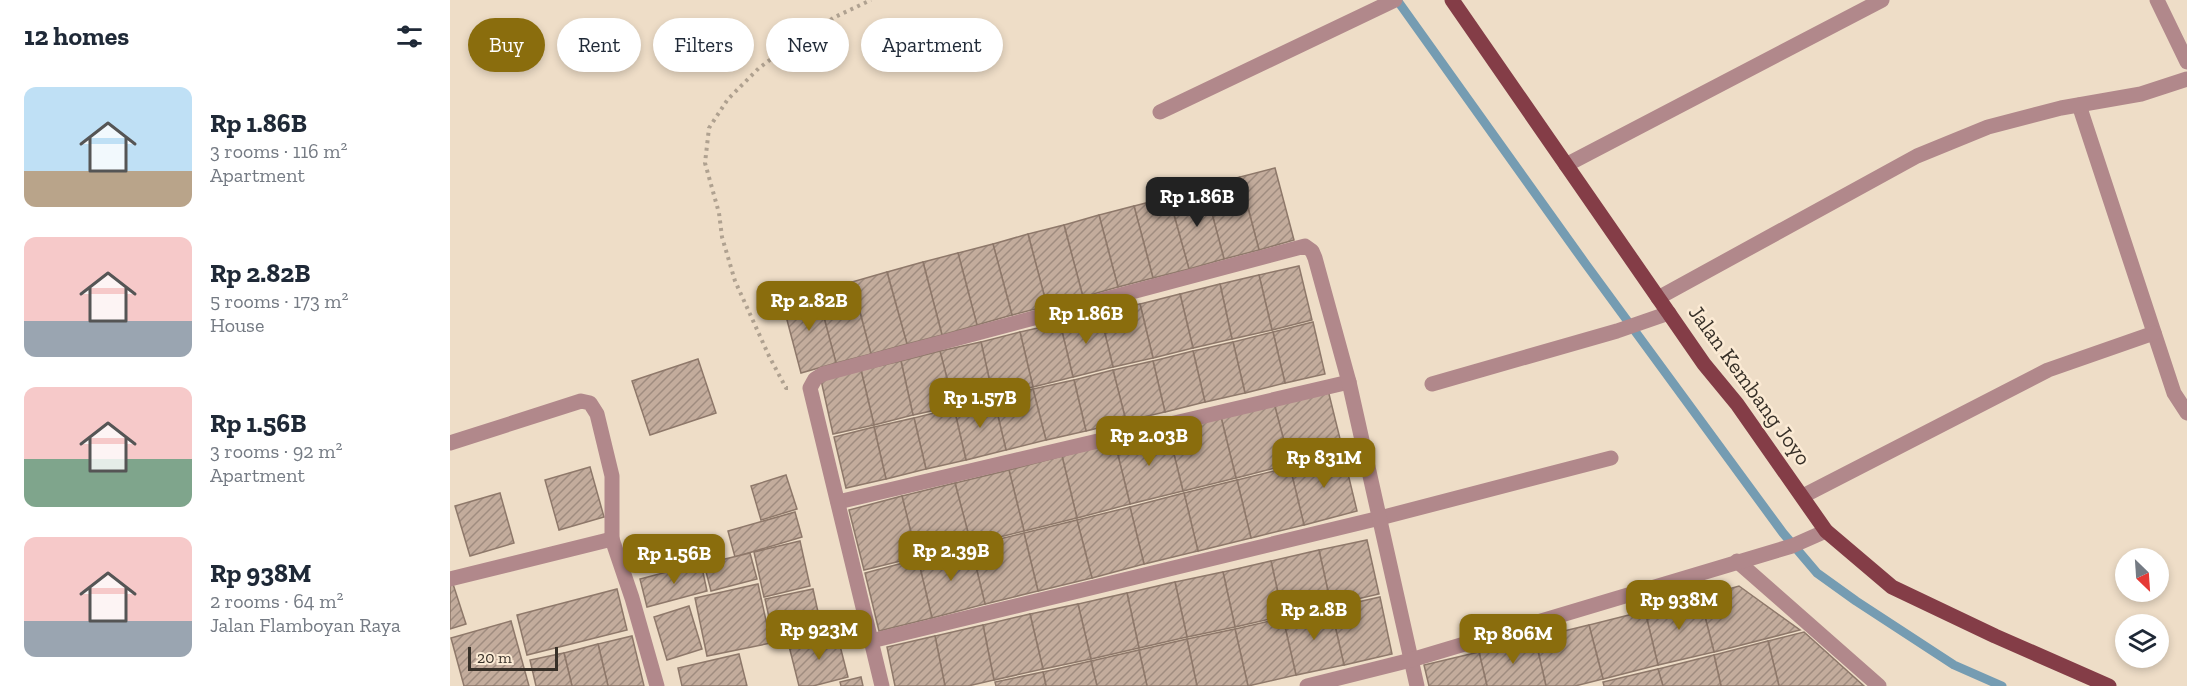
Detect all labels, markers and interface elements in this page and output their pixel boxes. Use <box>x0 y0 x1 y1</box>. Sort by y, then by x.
chip: Buy <box>468 18 545 72</box>
chip: Rent <box>557 18 641 72</box>
chip: Filters <box>653 18 754 72</box>
chip: New <box>766 18 849 72</box>
chip: Apartment <box>861 18 1003 72</box>
text: 12 homes <box>24 20 129 52</box>
icon: filters <box>393 20 426 53</box>
text: Rp 1.86B <box>210 107 307 139</box>
icon: home <box>72 111 144 183</box>
text: 3 rooms · 116 m² <box>210 139 347 163</box>
text: Apartment <box>210 163 305 187</box>
pin: Rp 1.86B <box>1135 177 1259 228</box>
text: Rp 1.86B <box>1160 184 1234 208</box>
text: Rp 2.82B <box>210 257 310 289</box>
icon: home <box>72 261 144 333</box>
pin: Rp 2.82B <box>747 281 871 332</box>
text: Rp 2.82B <box>770 288 848 312</box>
text: 5 rooms · 173 m² <box>210 289 348 313</box>
pin: Rp 1.86B <box>1024 294 1148 345</box>
street label: Jalan Kembang Joyo <box>1683 300 1817 470</box>
text: Rp 1.86B <box>1049 301 1123 325</box>
text: House <box>210 313 264 337</box>
pin: Rp 1.57B <box>918 378 1042 429</box>
text: Rp 1.57B <box>943 385 1017 409</box>
text: Rp 1.56B <box>210 407 306 439</box>
icon: home <box>72 411 144 483</box>
pin: Rp 2.03B <box>1087 416 1211 467</box>
text: Rp 2.03B <box>1110 423 1188 447</box>
pin: Rp 831M <box>1269 438 1379 489</box>
text: 3 rooms · 92 m² <box>210 439 342 463</box>
text: Rp 831M <box>1286 445 1362 469</box>
text: Apartment <box>210 463 305 487</box>
pin: Rp 2.39B <box>889 531 1013 582</box>
pin: Rp 1.56B <box>612 534 736 585</box>
text: Rp 2.39B <box>912 538 990 562</box>
text: Rp 1.56B <box>637 541 711 565</box>
north arrow <box>2115 548 2169 602</box>
map controls <box>2115 548 2169 668</box>
text: Rp 938M <box>210 557 311 589</box>
icon: home <box>72 561 144 633</box>
pin: Rp 938M <box>1624 580 1734 631</box>
text: Rp 938M <box>1640 587 1718 611</box>
text: 2 rooms · 64 m² <box>210 589 343 613</box>
pin: Rp 2.8B <box>1259 590 1369 641</box>
text: Rp 2.8B <box>1281 597 1347 621</box>
pin: Rp 923M <box>764 610 874 661</box>
text: Jalan Flamboyan Raya <box>210 613 401 637</box>
pin: Rp 806M <box>1458 614 1568 665</box>
button: layers <box>2115 614 2169 668</box>
text: Rp 923M <box>780 617 858 641</box>
text: Rp 806M <box>1474 621 1552 645</box>
scale bar <box>468 644 558 672</box>
text: 20 m <box>477 648 512 667</box>

